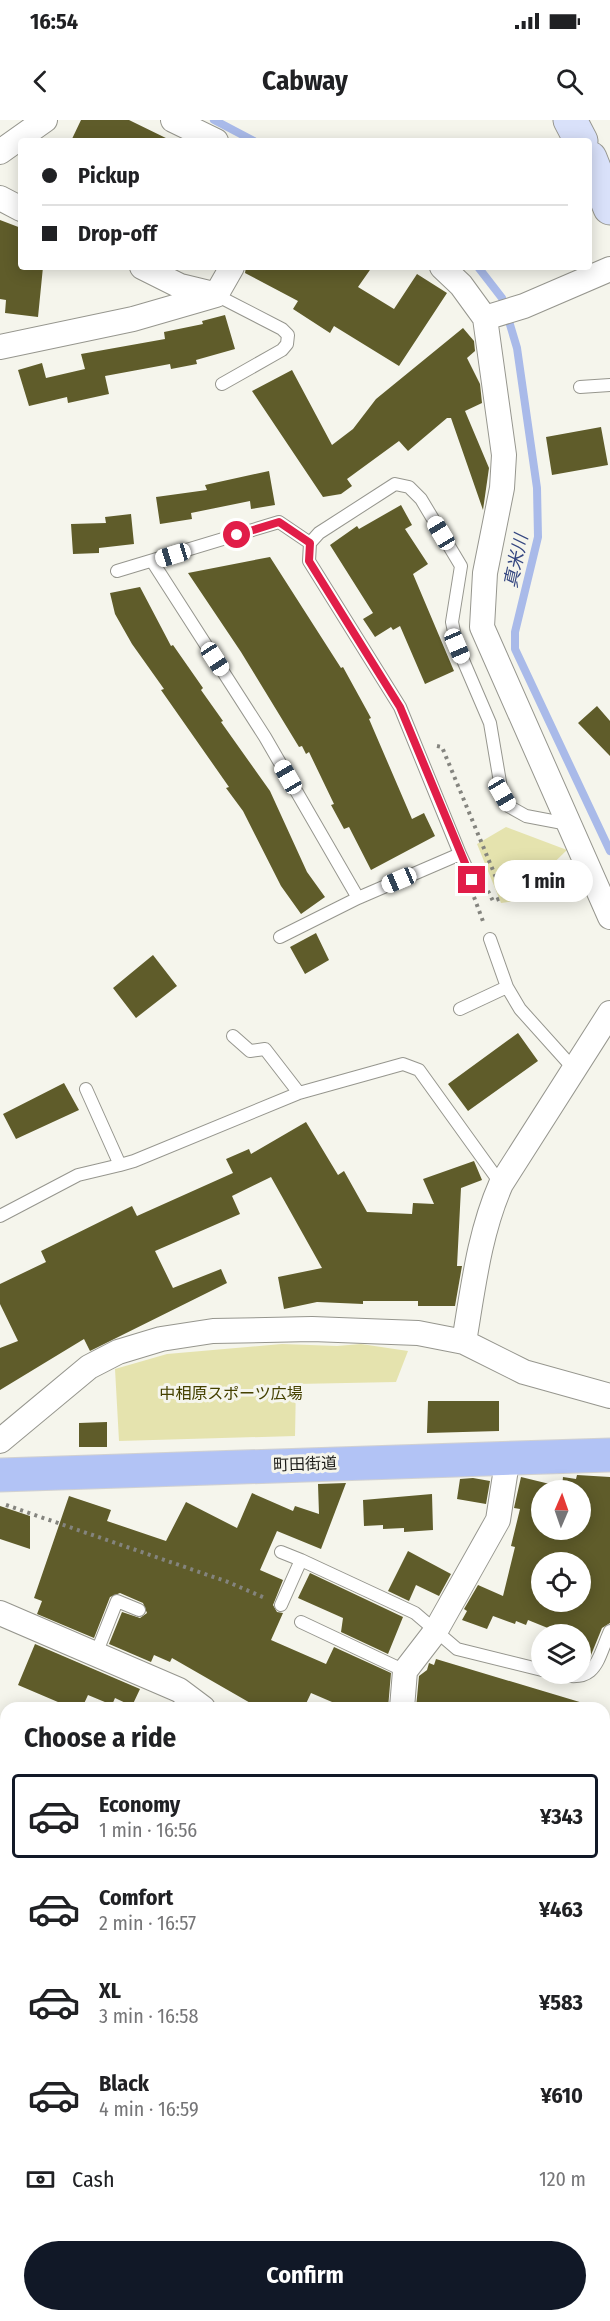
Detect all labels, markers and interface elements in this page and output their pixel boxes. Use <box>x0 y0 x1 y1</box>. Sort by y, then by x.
text: 16:54 <box>30 8 78 35</box>
icon: back <box>24 65 57 98</box>
text: Cabway <box>262 65 348 97</box>
icon: search <box>553 65 586 98</box>
text: Pickup <box>78 162 140 189</box>
text: Drop-off <box>78 220 157 247</box>
car <box>424 513 458 553</box>
route start <box>223 521 250 548</box>
water label: 真米川 <box>500 530 533 590</box>
car <box>153 541 193 569</box>
car <box>442 626 472 666</box>
car <box>198 639 232 679</box>
car <box>271 757 305 797</box>
car <box>485 774 519 814</box>
callout: 1 min <box>493 859 592 901</box>
car <box>379 865 419 895</box>
route end <box>458 866 485 893</box>
text: 1 min <box>522 869 565 893</box>
park label: 中相原スポーツ広場 <box>159 1384 303 1403</box>
street label: 町田街道 <box>273 1453 337 1475</box>
north arrow <box>531 1480 591 1540</box>
map controls <box>531 1480 591 1684</box>
button: locate <box>531 1552 591 1612</box>
button: layers <box>531 1624 591 1684</box>
text: Choose a ride <box>24 1722 176 1754</box>
icon: car <box>27 1789 81 1843</box>
text: Economy <box>99 1791 180 1818</box>
text: ¥343 <box>540 1803 583 1830</box>
text: 1 min · 16:56 <box>99 1818 197 1842</box>
icon: car <box>27 1882 81 1936</box>
text: Comfort <box>99 1884 173 1911</box>
text: ¥463 <box>539 1896 583 1923</box>
text: 2 min · 16:57 <box>99 1911 196 1935</box>
icon: car <box>27 1975 81 2029</box>
text: XL <box>99 1977 121 2004</box>
text: ¥583 <box>539 1989 583 2016</box>
text: 3 min · 16:58 <box>99 2004 199 2028</box>
icon: car <box>27 2068 81 2122</box>
text: Black <box>99 2070 149 2097</box>
text: ¥610 <box>541 2082 583 2109</box>
text: 4 min · 16:59 <box>99 2097 199 2121</box>
icon: cash <box>24 2163 57 2196</box>
text: Cash <box>72 2166 115 2193</box>
text: 120 m <box>539 2167 586 2191</box>
button: Confirm <box>24 2241 586 2310</box>

